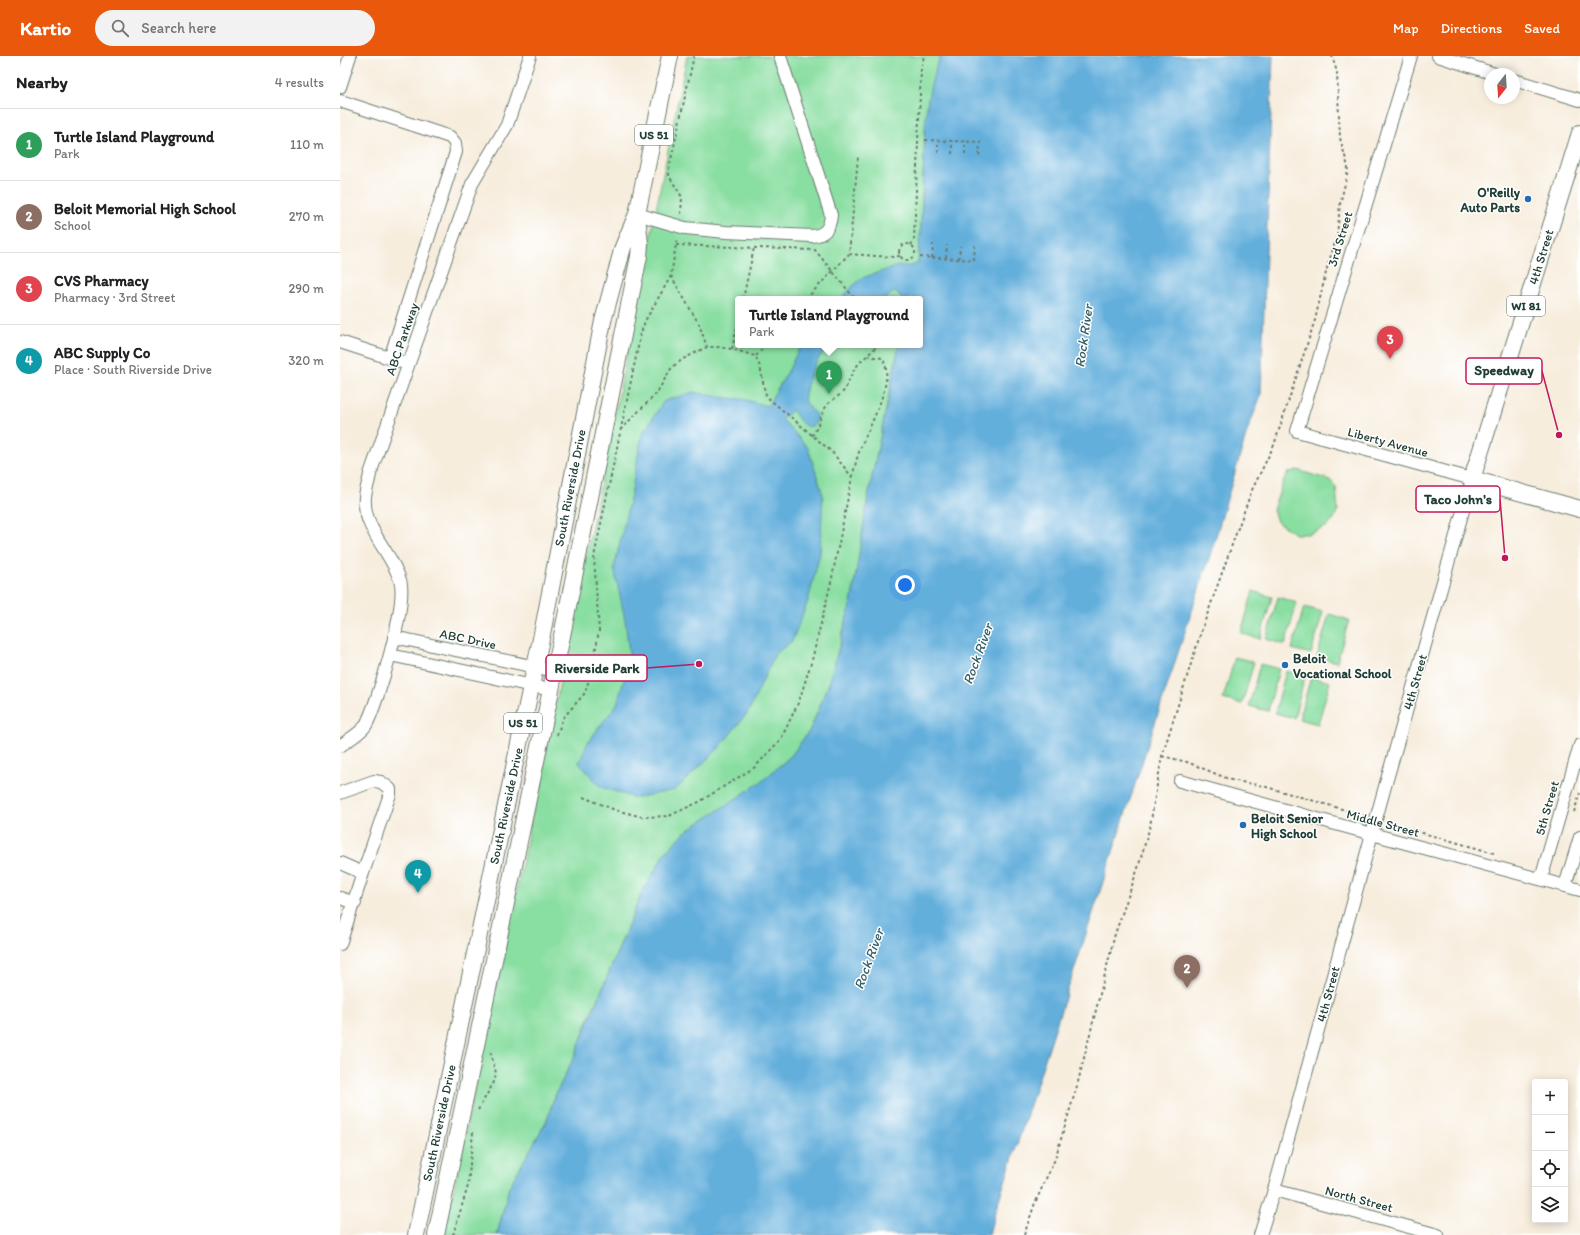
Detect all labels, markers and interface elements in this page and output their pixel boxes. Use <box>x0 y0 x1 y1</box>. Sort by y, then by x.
search box <box>95 10 375 46</box>
text: Kartio <box>20 17 71 40</box>
icon: search <box>109 17 131 39</box>
text: Search here <box>141 19 216 37</box>
text: Map <box>1393 20 1419 37</box>
text: Directions <box>1441 20 1502 37</box>
text: Saved <box>1524 20 1560 37</box>
north arrow <box>1484 68 1520 104</box>
text: Nearby <box>16 72 68 92</box>
text: 4 results <box>275 75 324 90</box>
road number: US 51 <box>635 125 673 145</box>
text: Turtle Island Playground <box>54 128 214 146</box>
text: 1 <box>26 137 32 152</box>
text: 110 m <box>290 137 324 152</box>
text: Park <box>54 146 80 161</box>
place label: O'Reilly Auto Parts <box>1459 185 1521 215</box>
marker: O'Reilly Auto Parts <box>1523 194 1533 204</box>
text: Beloit Memorial High School <box>54 200 236 218</box>
text: 2 <box>26 209 32 224</box>
text: 270 m <box>289 209 324 224</box>
street label: 3rd Street <box>1325 210 1356 268</box>
text: School <box>54 218 91 233</box>
street label: 4th Street <box>1526 227 1557 286</box>
text: CVS Pharmacy <box>54 272 148 290</box>
text: 3 <box>25 281 33 296</box>
text: 290 m <box>288 281 324 296</box>
text: Pharmacy · 3rd Street <box>54 290 175 305</box>
popup <box>735 296 923 348</box>
road number: WI 81 <box>1507 296 1545 316</box>
street label: ABC Parkway <box>383 301 421 377</box>
water label: Rock River <box>1071 302 1097 369</box>
text: Turtle Island Playground <box>749 306 909 324</box>
text: Park <box>749 324 774 339</box>
pin: 3 <box>1377 326 1403 359</box>
text: ABC Supply Co <box>54 344 150 362</box>
text: 4 <box>25 353 33 368</box>
text: 320 m <box>288 353 324 368</box>
callout: Speedway <box>1466 358 1542 384</box>
pin: 1 <box>816 361 842 394</box>
text: Place · South Riverside Drive <box>54 362 212 377</box>
text: Speedway <box>1474 362 1534 379</box>
street label: Liberty Avenue <box>1346 424 1430 460</box>
street label: South Riverside Drive <box>551 428 589 548</box>
callout: Taco John's <box>1416 486 1500 512</box>
text: Taco John's <box>1423 491 1492 508</box>
your location <box>895 575 915 595</box>
water label: Rock River <box>959 620 997 687</box>
street label: ABC Drive <box>438 626 498 652</box>
place label: Beloit Vocational School <box>1293 651 1392 681</box>
street label: 4th Street <box>1400 652 1430 711</box>
callout: Riverside Park <box>546 655 647 681</box>
text: Riverside Park <box>554 660 640 677</box>
marker: Beloit Vocational School <box>1280 660 1290 670</box>
road number: US 51 <box>504 713 542 733</box>
street label: South Riverside Drive <box>486 746 526 866</box>
street label: 5th Street <box>1532 779 1562 837</box>
street label: Middle Street <box>1345 806 1421 840</box>
place label: Beloit Senior High School <box>1251 811 1324 842</box>
marker: Beloit Senior High School <box>1238 820 1248 830</box>
pin: 4 <box>405 860 431 893</box>
water label: Rock River <box>850 925 888 992</box>
pin: 2 <box>1174 955 1200 988</box>
street label: 4th Street <box>1313 964 1343 1023</box>
street label: South Riverside Drive <box>419 1063 459 1183</box>
map controls <box>1532 1079 1568 1223</box>
button: + <box>1532 1079 1568 1115</box>
button: − <box>1532 1115 1568 1151</box>
button: locate <box>1532 1151 1568 1187</box>
street label: North Street <box>1323 1183 1395 1215</box>
button: layers <box>1532 1187 1568 1223</box>

